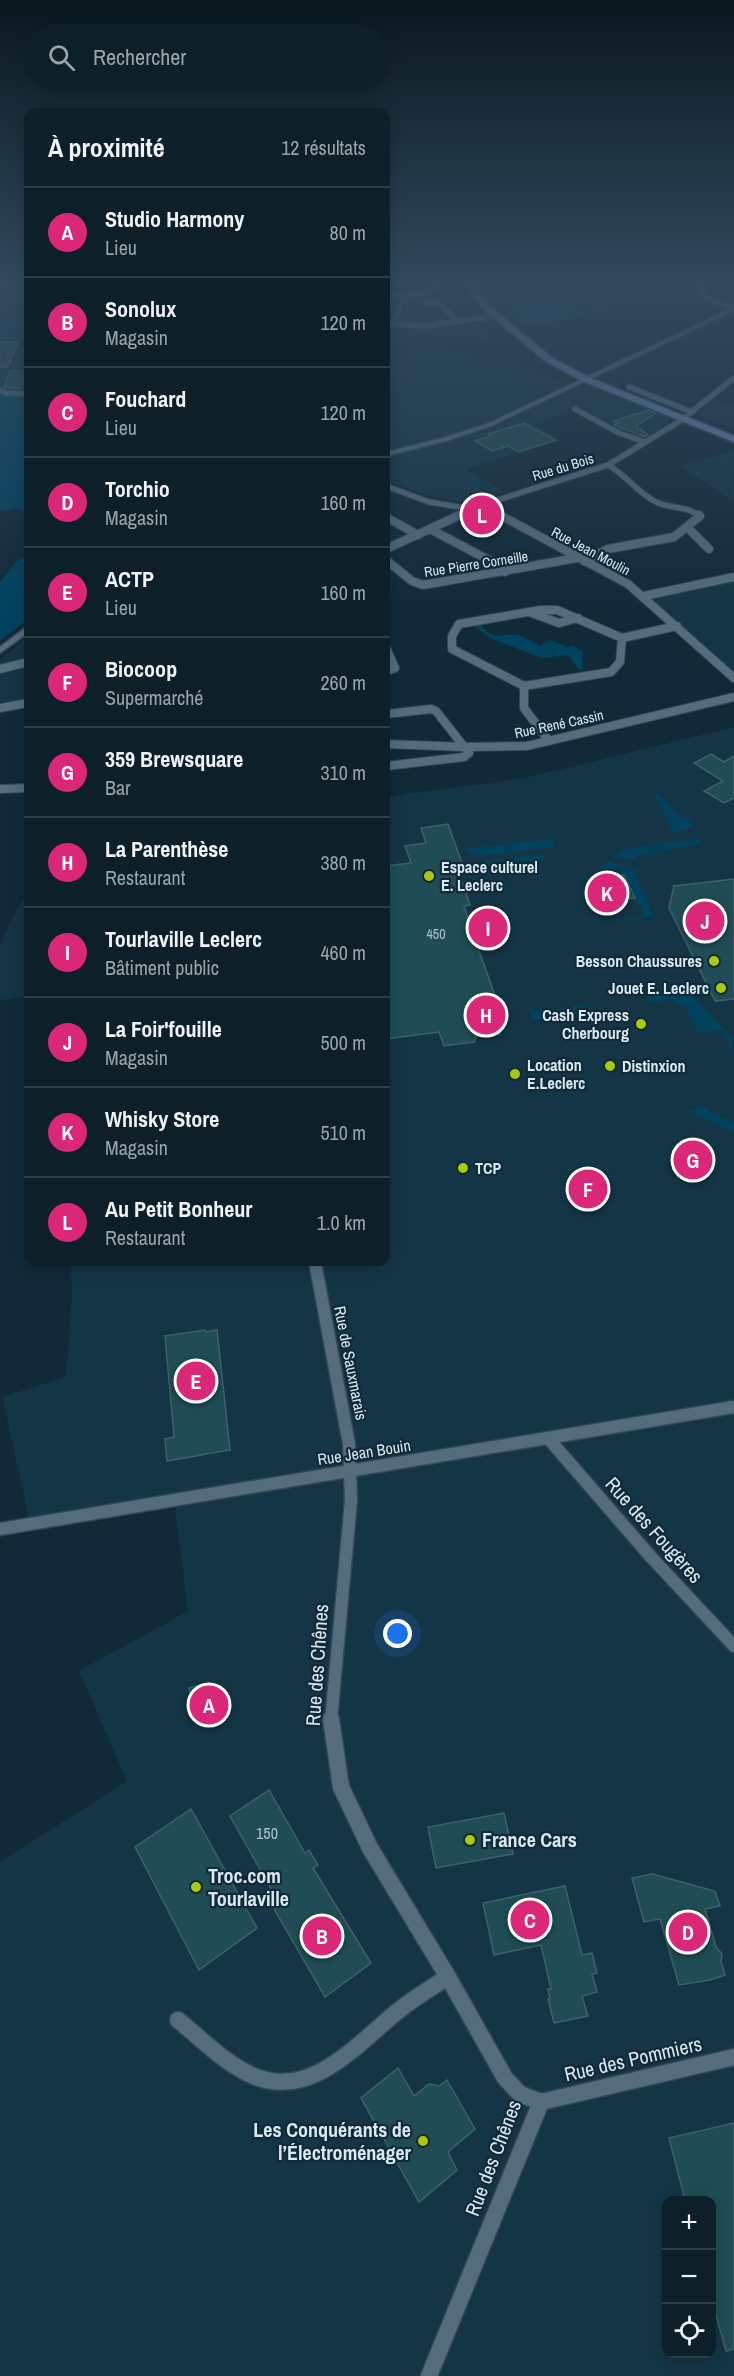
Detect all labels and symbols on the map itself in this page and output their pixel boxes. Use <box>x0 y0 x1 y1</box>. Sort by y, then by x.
street label: Rue du Bois <box>530 449 596 485</box>
pin: L <box>462 492 502 538</box>
street label: Rue Jean Moulin <box>548 523 634 579</box>
street label: Rue Pierre Corneille <box>423 547 529 581</box>
street label: Rue René Cassin <box>513 706 605 742</box>
place label: Espace culturel E. Leclerc <box>441 856 538 896</box>
marker: Espace culturel E. Leclerc <box>422 869 436 883</box>
pin: K <box>588 870 626 916</box>
pin: J <box>686 898 724 944</box>
pin: I <box>468 906 508 950</box>
house number: 450 <box>426 925 446 943</box>
place label: Besson Chaussures <box>576 950 702 972</box>
marker: Besson Chaussures <box>707 954 721 968</box>
place label: Jouet E. Leclerc <box>608 977 709 999</box>
marker: Jouet E. Leclerc <box>714 981 728 995</box>
pin: H <box>466 992 506 1038</box>
place label: Cash Express Cherbourg <box>542 1004 629 1044</box>
marker: Cash Express Cherbourg <box>634 1017 648 1031</box>
place label: Location E.Leclerc <box>527 1054 585 1094</box>
place label: Distinxion <box>622 1055 685 1077</box>
marker: Distinxion <box>603 1059 617 1073</box>
marker: Location E.Leclerc <box>508 1067 522 1081</box>
pin: G <box>674 1138 712 1182</box>
place label: TCP <box>475 1157 501 1179</box>
marker: TCP <box>456 1161 470 1175</box>
pin: F <box>568 1166 608 1212</box>
street label: Rue de Sauxmarais <box>329 1304 373 1422</box>
pin: E <box>176 1358 216 1404</box>
street label: Rue Jean Bouin <box>316 1434 412 1470</box>
street label: Rue des Fougères <box>599 1471 709 1589</box>
street label: Rue des Chênes <box>299 1603 334 1727</box>
your location <box>383 1619 412 1648</box>
pin: A <box>190 1682 228 1728</box>
house number: 150 <box>256 1822 278 1844</box>
place label: France Cars <box>482 1826 577 1853</box>
marker: France Cars <box>463 1833 477 1847</box>
place label: Troc.com Tourlaville <box>208 1862 289 1912</box>
marker: Troc.com Tourlaville <box>189 1880 203 1894</box>
pin: C <box>510 1898 550 1942</box>
pin: D <box>668 1910 708 1954</box>
pin: B <box>302 1914 342 1958</box>
street label: Rue des Pommiers <box>561 2030 704 2087</box>
street label: Rue des Chênes <box>458 2096 527 2220</box>
place label: Les Conquérants de l’Électroménager <box>253 2116 412 2166</box>
marker: Les Conquérants de l’Électroménager <box>416 2134 430 2148</box>

